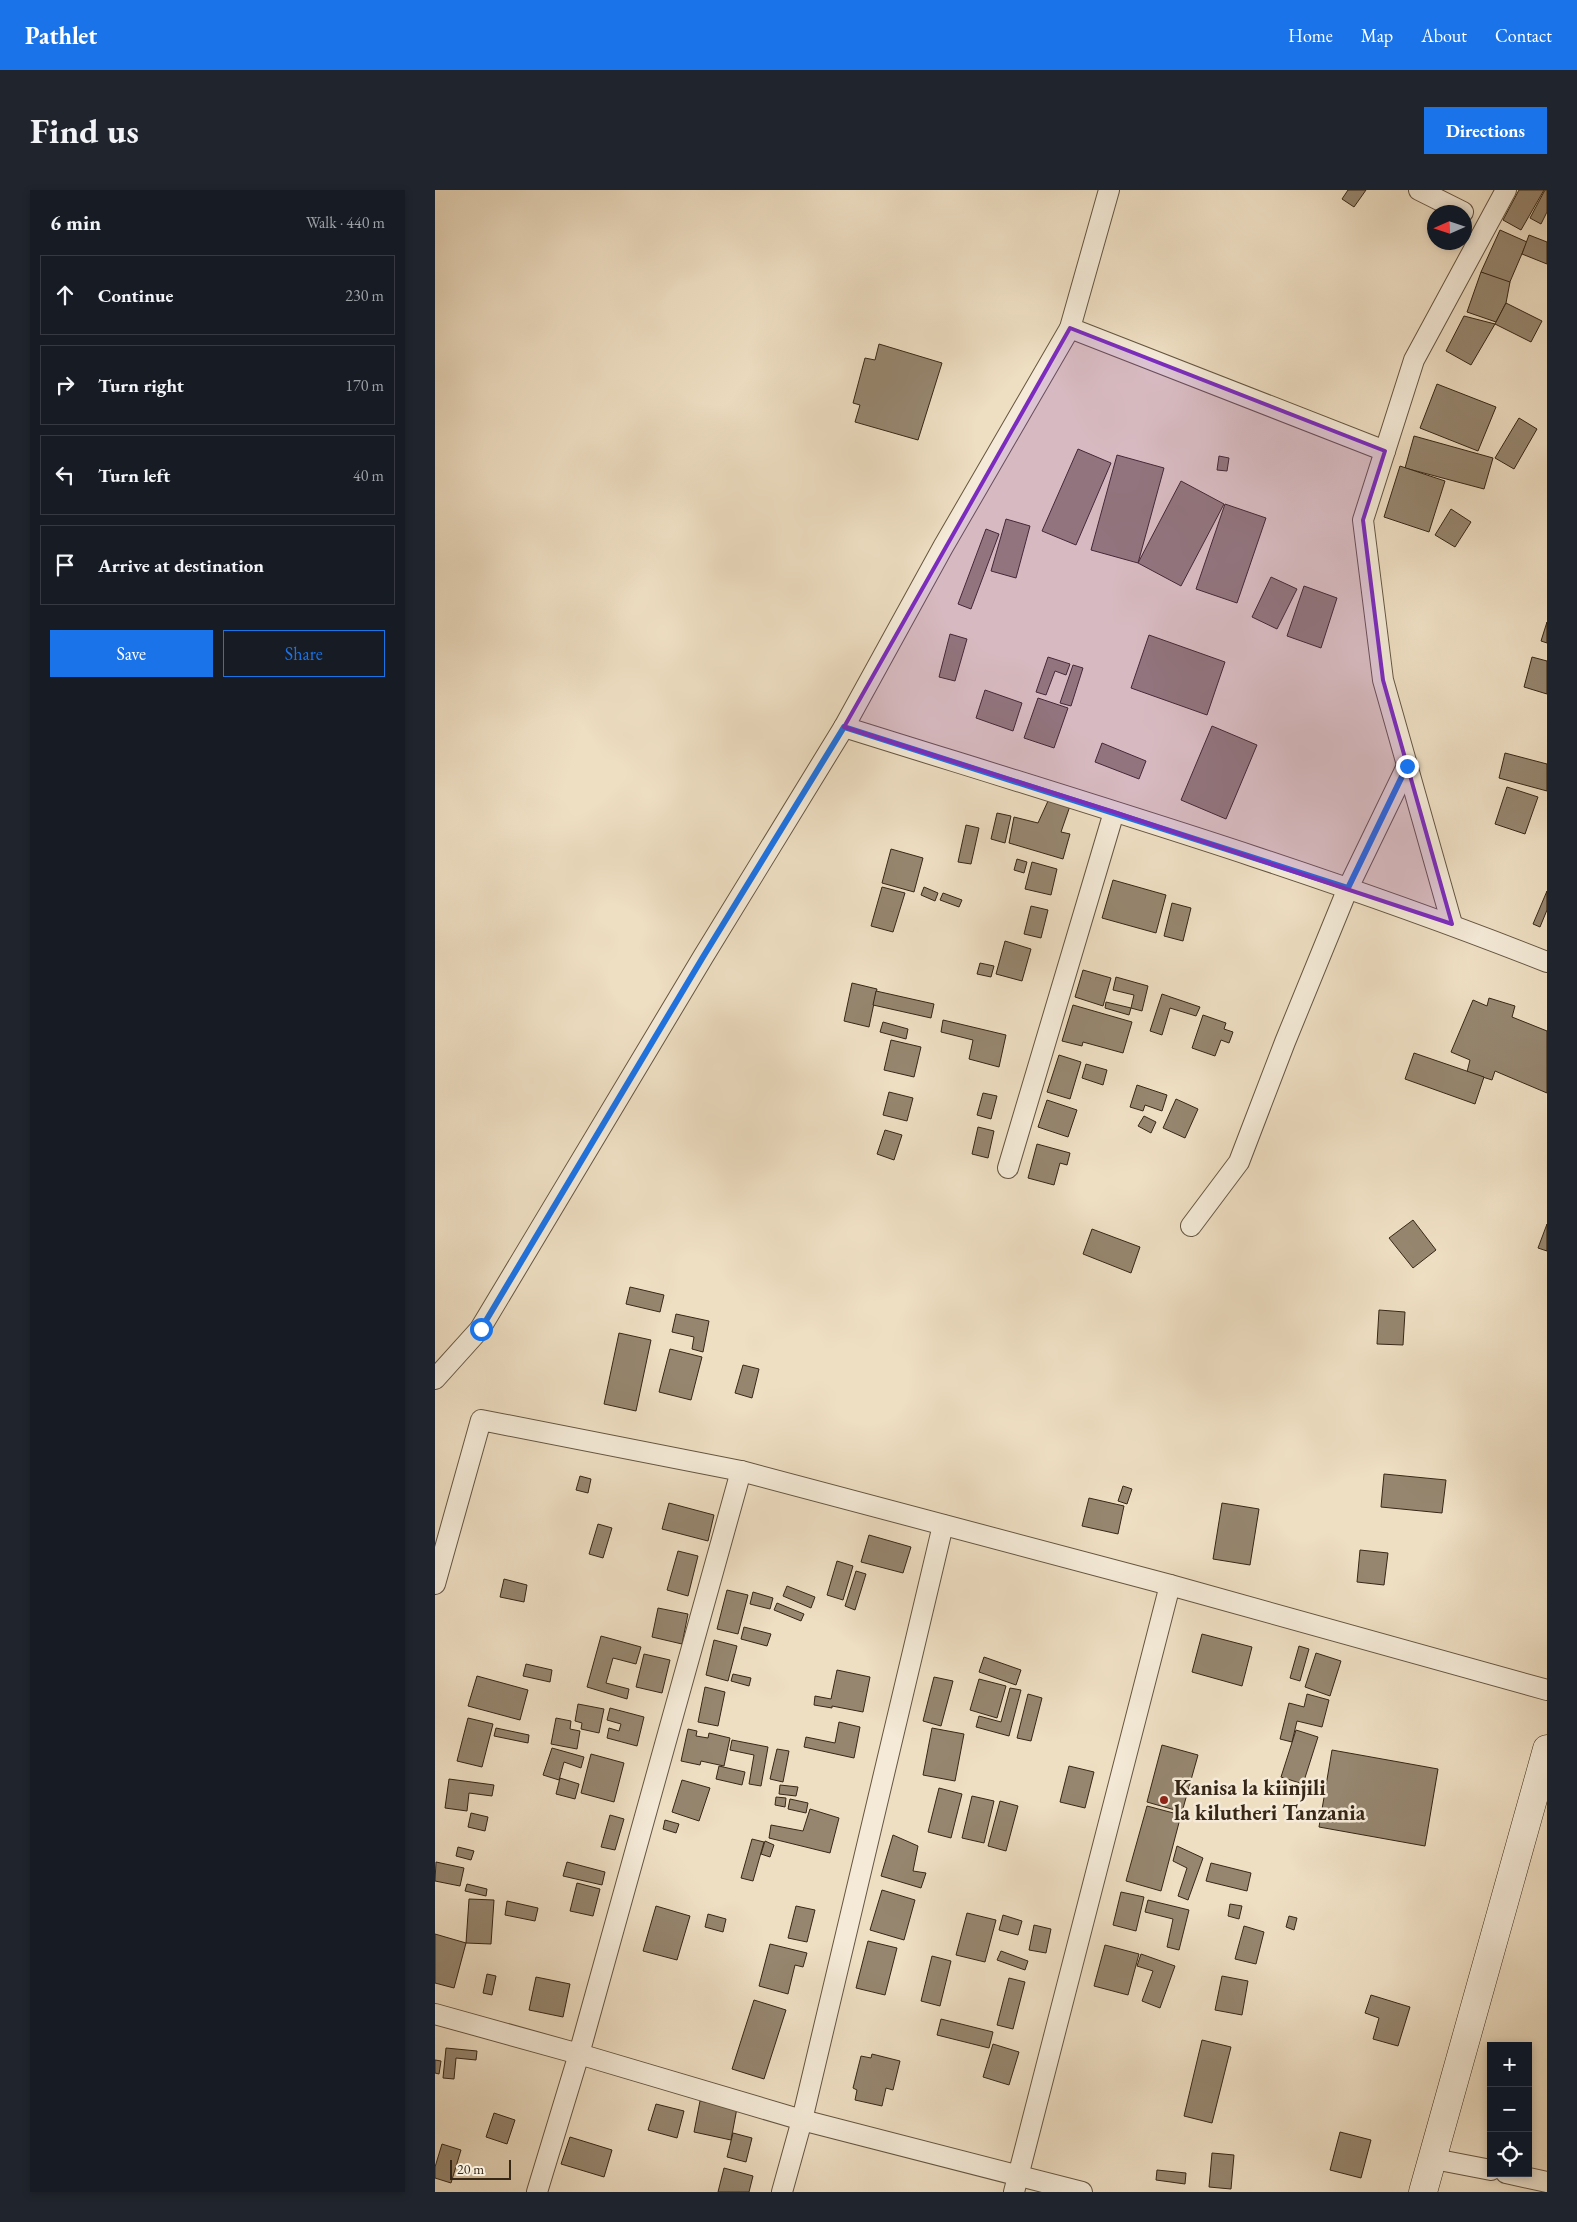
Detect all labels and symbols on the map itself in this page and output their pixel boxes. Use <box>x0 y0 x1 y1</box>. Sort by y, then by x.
north arrow <box>1427 205 1472 250</box>
route end <box>1396 755 1419 778</box>
route start <box>470 1318 493 1341</box>
place label: Kanisa la kiinjili la kilutheri Tanzania <box>1174 1773 1366 1827</box>
marker: Kanisa la kiinjili la kilutheri Tanzania <box>1158 1794 1170 1806</box>
scale bar <box>450 2157 511 2180</box>

